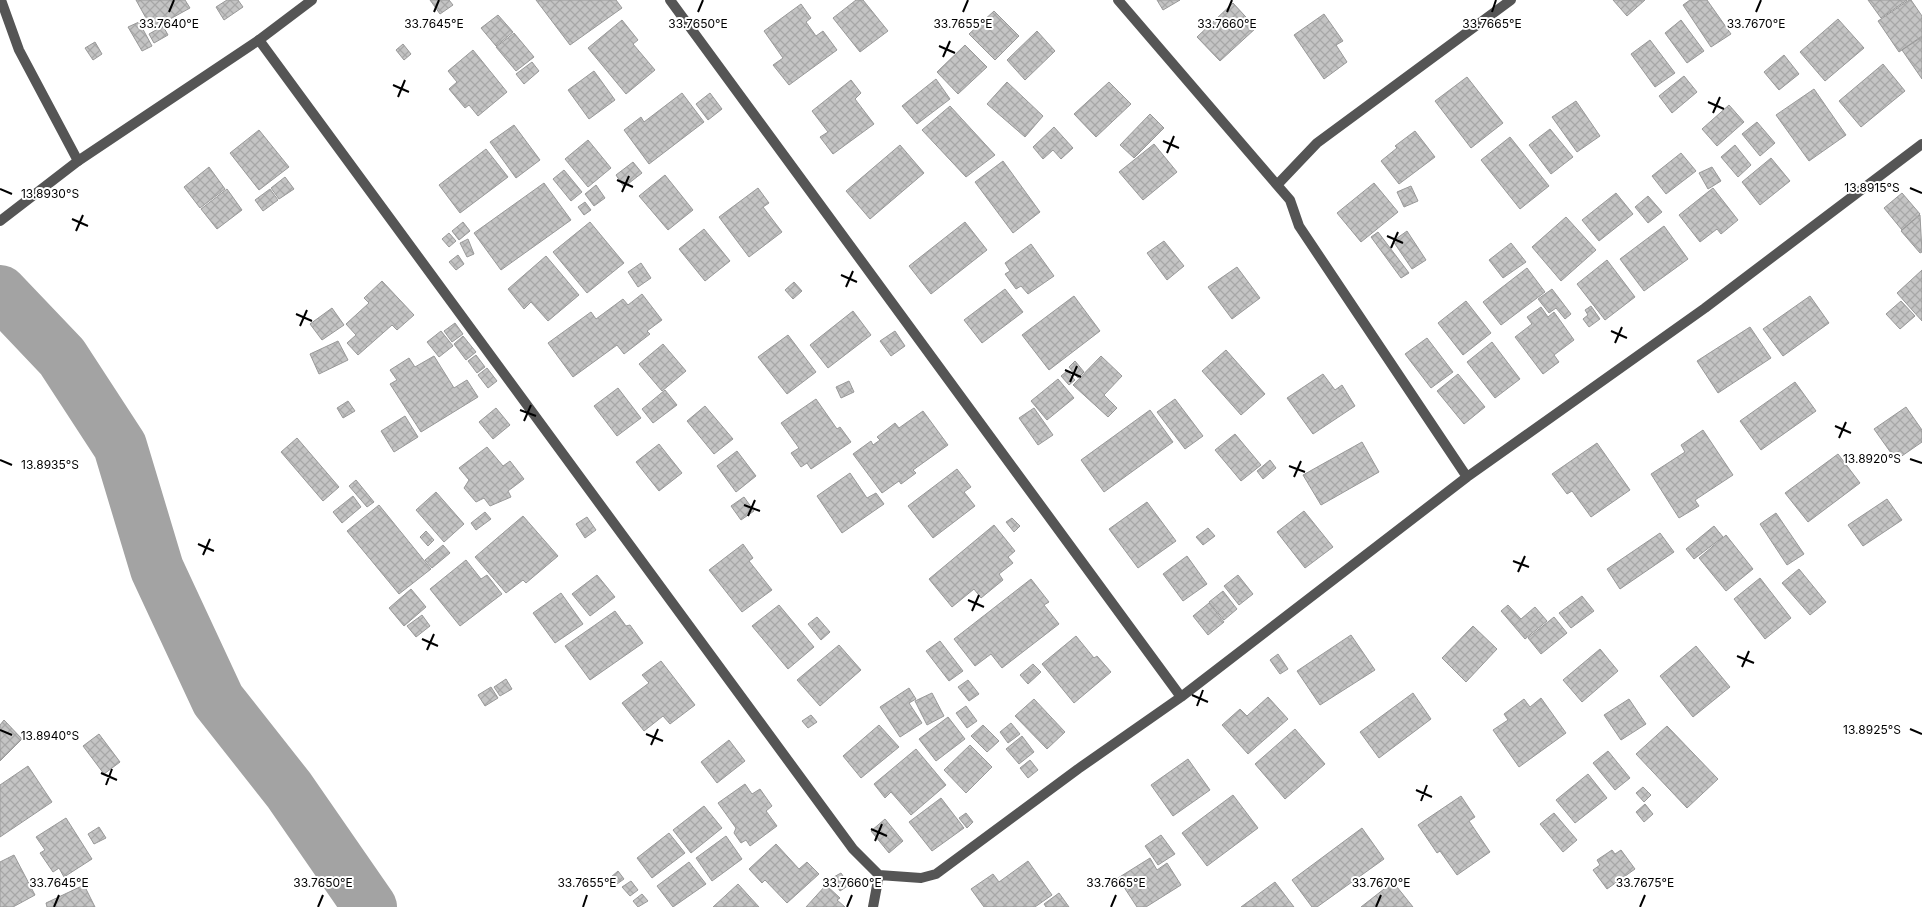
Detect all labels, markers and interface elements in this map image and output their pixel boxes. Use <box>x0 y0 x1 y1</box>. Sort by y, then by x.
text: 33.7640°E <box>139 16 199 31</box>
text: 33.7645°E <box>404 16 464 31</box>
text: 33.7650°E <box>668 16 728 31</box>
text: 33.7655°E <box>933 16 993 31</box>
text: 33.7660°E <box>1197 16 1257 31</box>
text: 33.7665°E <box>1462 16 1522 31</box>
text: 33.7670°E <box>1727 16 1785 31</box>
text: 13.8915°S <box>1844 180 1900 195</box>
text: 13.8930°S <box>21 186 79 201</box>
text: 13.8920°S <box>1843 451 1901 466</box>
text: 13.8935°S <box>21 457 79 472</box>
text: 13.8925°S <box>1843 722 1901 737</box>
text: 13.8940°S <box>21 728 80 743</box>
text: 33.7645°E <box>29 875 89 890</box>
text: 33.7650°E <box>293 875 353 890</box>
text: 33.7655°E <box>557 875 617 890</box>
text: 33.7660°E <box>822 875 882 890</box>
text: 33.7665°E <box>1086 875 1146 890</box>
text: 33.7670°E <box>1352 875 1410 890</box>
text: 33.7675°E <box>1616 875 1674 890</box>

